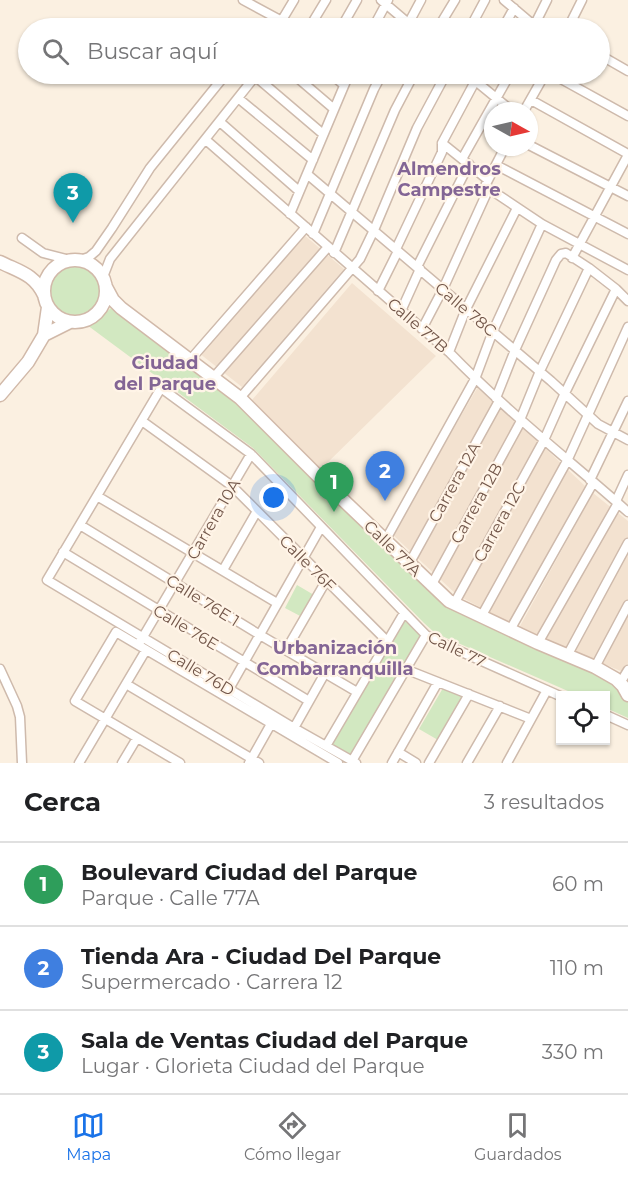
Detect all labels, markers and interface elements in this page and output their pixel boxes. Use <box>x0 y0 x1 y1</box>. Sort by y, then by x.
search box <box>18 18 610 84</box>
icon: search <box>39 35 72 68</box>
text: Buscar aquí <box>87 38 218 65</box>
north arrow <box>484 102 538 156</box>
district label: Almendros Campestre <box>396 158 501 201</box>
pin: 3 <box>54 174 92 223</box>
street label: Calle 78C <box>431 278 500 340</box>
street label: Calle 77B <box>383 294 452 357</box>
district label: Ciudad del Parque <box>114 352 216 395</box>
street label: Carrera 12A <box>425 438 484 526</box>
pin: 2 <box>366 452 404 501</box>
street label: Carrera 12B <box>447 460 506 547</box>
pin: 1 <box>314 462 354 512</box>
street label: Carrera 10A <box>183 475 244 563</box>
street label: Carrera 12C <box>470 479 529 566</box>
your location <box>259 483 288 512</box>
street label: Calle 77A <box>360 516 426 581</box>
street label: Calle 76F <box>275 531 340 596</box>
street label: Calle 76E 1 <box>163 570 243 630</box>
street label: Calle 76E <box>150 600 222 654</box>
street label: Calle 77 <box>425 627 489 672</box>
district label: Urbanización Combarranquilla <box>256 637 414 680</box>
street label: Calle 76D <box>164 645 238 700</box>
map controls <box>556 691 610 745</box>
button: locate <box>556 691 610 745</box>
text: Cerca <box>24 786 101 818</box>
text: 3 resultados <box>484 790 604 814</box>
text: Boulevard Ciudad del Parque <box>81 859 417 886</box>
text: 1 <box>40 872 47 896</box>
text: 60 m <box>552 872 604 896</box>
text: Parque · Calle 77A <box>81 886 260 910</box>
text: Tienda Ara - Ciudad Del Parque <box>81 943 441 970</box>
text: 2 <box>38 956 49 980</box>
text: 110 m <box>550 956 604 980</box>
text: Supermercado · Carrera 12 <box>81 970 342 994</box>
text: Sala de Ventas Ciudad del Parque <box>81 1027 468 1054</box>
text: 3 <box>38 1040 49 1064</box>
text: 330 m <box>542 1040 604 1064</box>
text: Lugar · Glorieta Ciudad del Parque <box>81 1054 425 1078</box>
tab: Mapa <box>66 1109 111 1164</box>
tab: Cómo llegar <box>244 1109 341 1164</box>
tab: Guardados <box>474 1109 562 1164</box>

